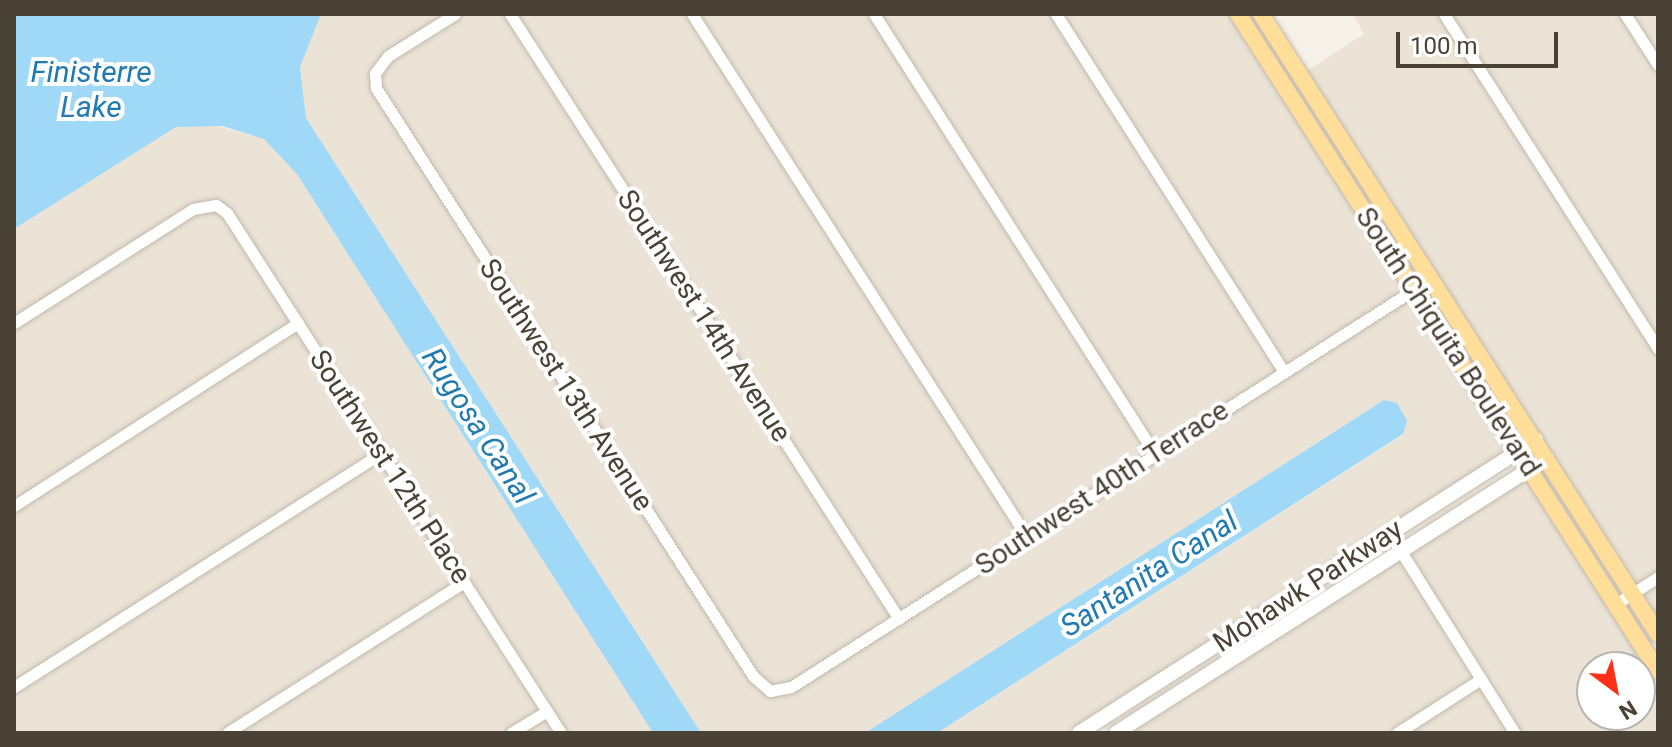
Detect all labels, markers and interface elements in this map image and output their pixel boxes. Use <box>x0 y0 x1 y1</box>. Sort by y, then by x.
scale bar <box>1400 16 1562 66</box>
text: 100 m <box>1410 32 1477 60</box>
water label: Finisterre Lake <box>30 54 152 124</box>
street label: Southwest 14th Avenue <box>610 184 798 448</box>
street label: South Chiquita Boulevard <box>1349 201 1547 483</box>
street label: Southwest 13th Avenue <box>472 253 660 517</box>
water label: Rugosa Canal <box>414 341 542 511</box>
street label: Southwest 12th Place <box>302 344 478 590</box>
street label: Southwest 40th Terrace <box>969 393 1235 583</box>
water label: Santanita Canal <box>1054 503 1244 645</box>
street label: Mohawk Parkway <box>1207 512 1409 660</box>
north arrow <box>1576 651 1656 731</box>
text: N <box>1615 695 1641 725</box>

